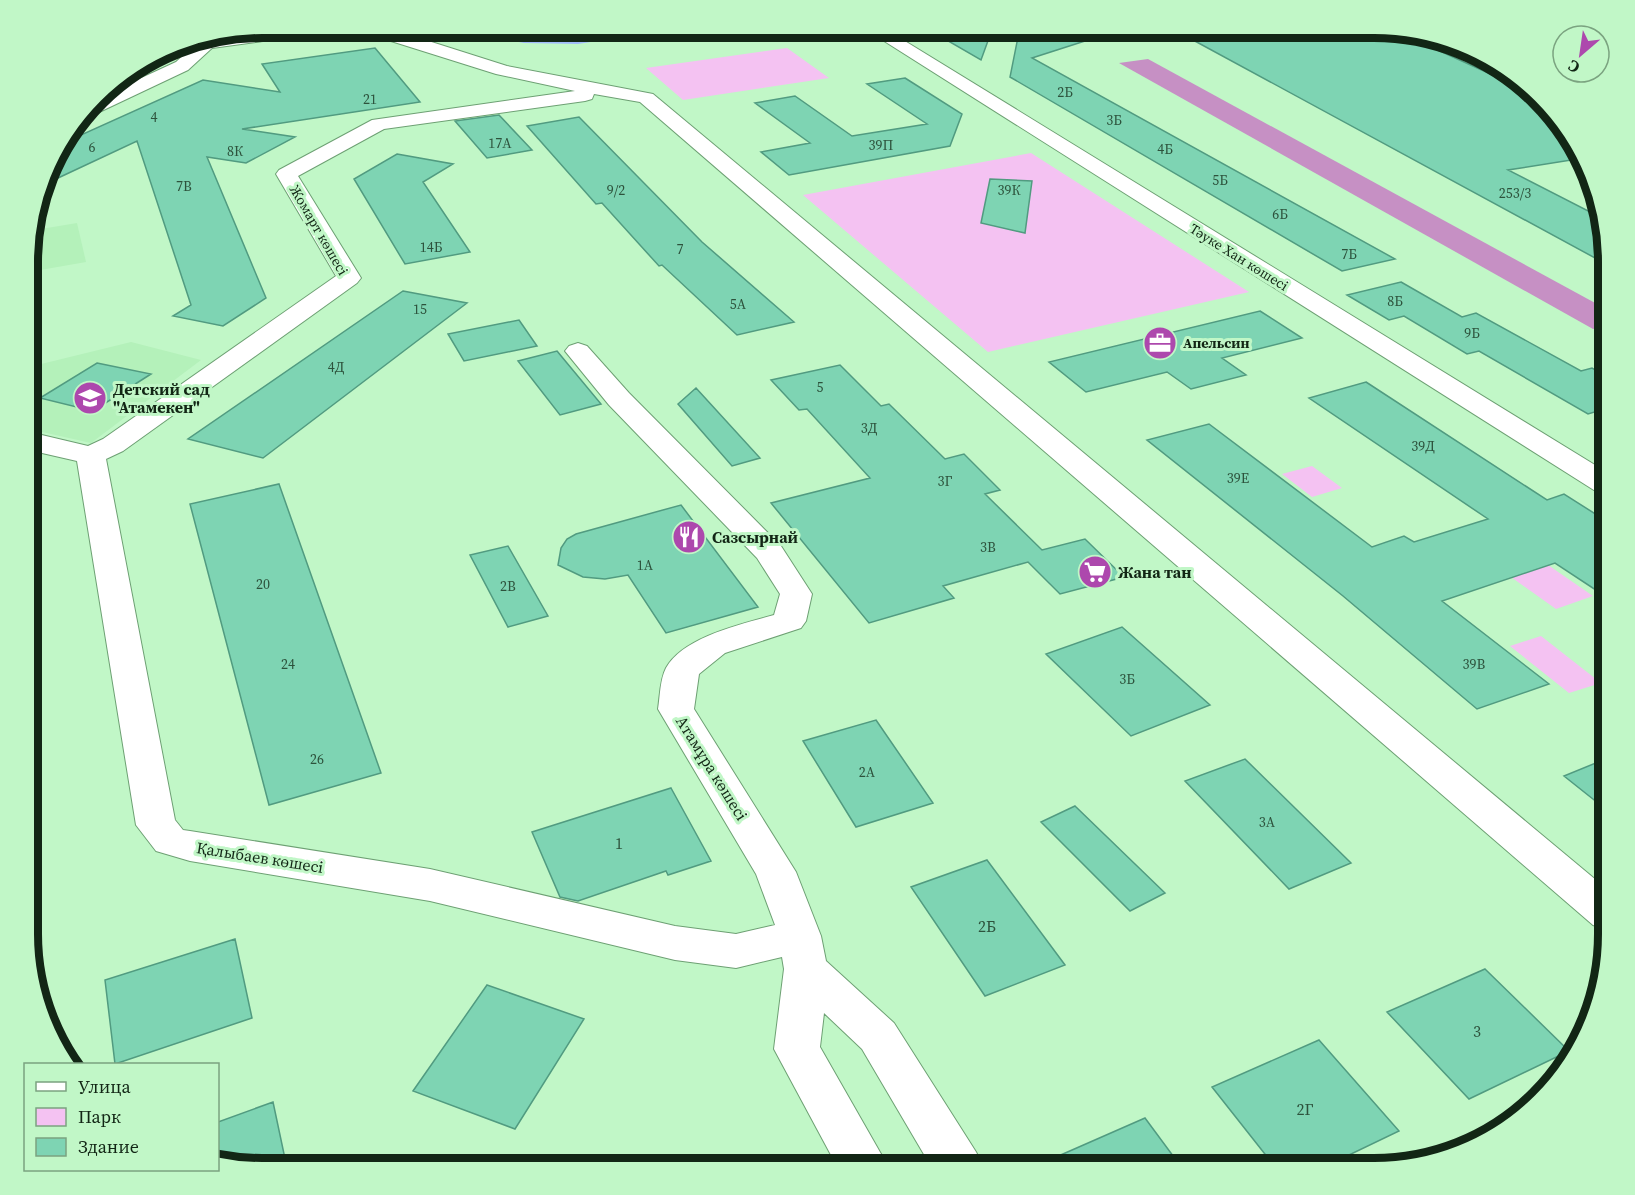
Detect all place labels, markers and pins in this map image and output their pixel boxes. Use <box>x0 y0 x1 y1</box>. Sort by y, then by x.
office icon: Апельсин <box>1142 325 1178 361</box>
place label: Апельсин <box>1183 333 1250 353</box>
place label: Детский сад "Атамекен" <box>113 378 210 418</box>
school or university icon: Детский сад "Атамекен" <box>72 380 108 416</box>
restaurant icon: Сазсырнай <box>671 519 707 555</box>
place label: Сазсырнай <box>712 526 799 548</box>
supermarket icon: Жана тан <box>1077 554 1113 590</box>
place label: Жана тан <box>1118 561 1192 583</box>

